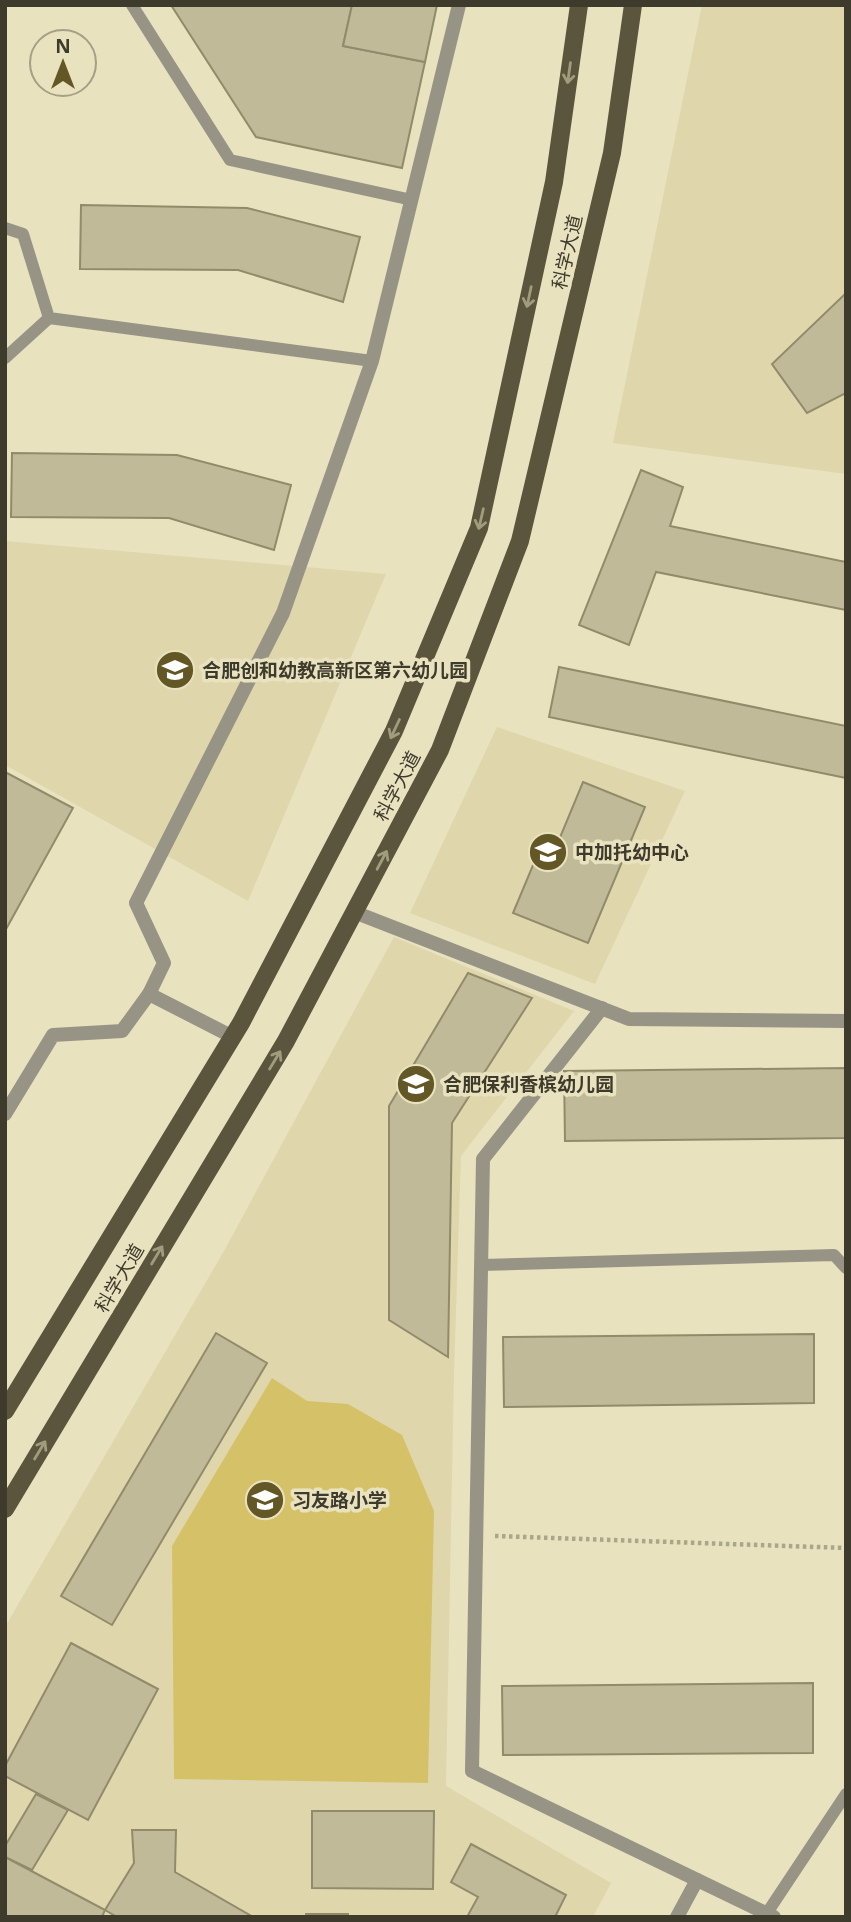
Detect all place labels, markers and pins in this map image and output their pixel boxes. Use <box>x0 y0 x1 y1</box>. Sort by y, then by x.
school or university icon: 合肥创和幼教高新区第六幼儿园 <box>154 649 196 691</box>
place label: 合肥创和幼教高新区第六幼儿园 <box>202 657 468 683</box>
school or university icon: 中加托幼中心 <box>527 831 569 873</box>
place label: 中加托幼中心 <box>575 839 689 865</box>
school or university icon: 合肥保利香槟幼儿园 <box>395 1063 437 1105</box>
place label: 合肥保利香槟幼儿园 <box>443 1071 614 1097</box>
school or university icon: 习友路小学 <box>244 1479 286 1521</box>
place label: 习友路小学 <box>292 1487 387 1513</box>

